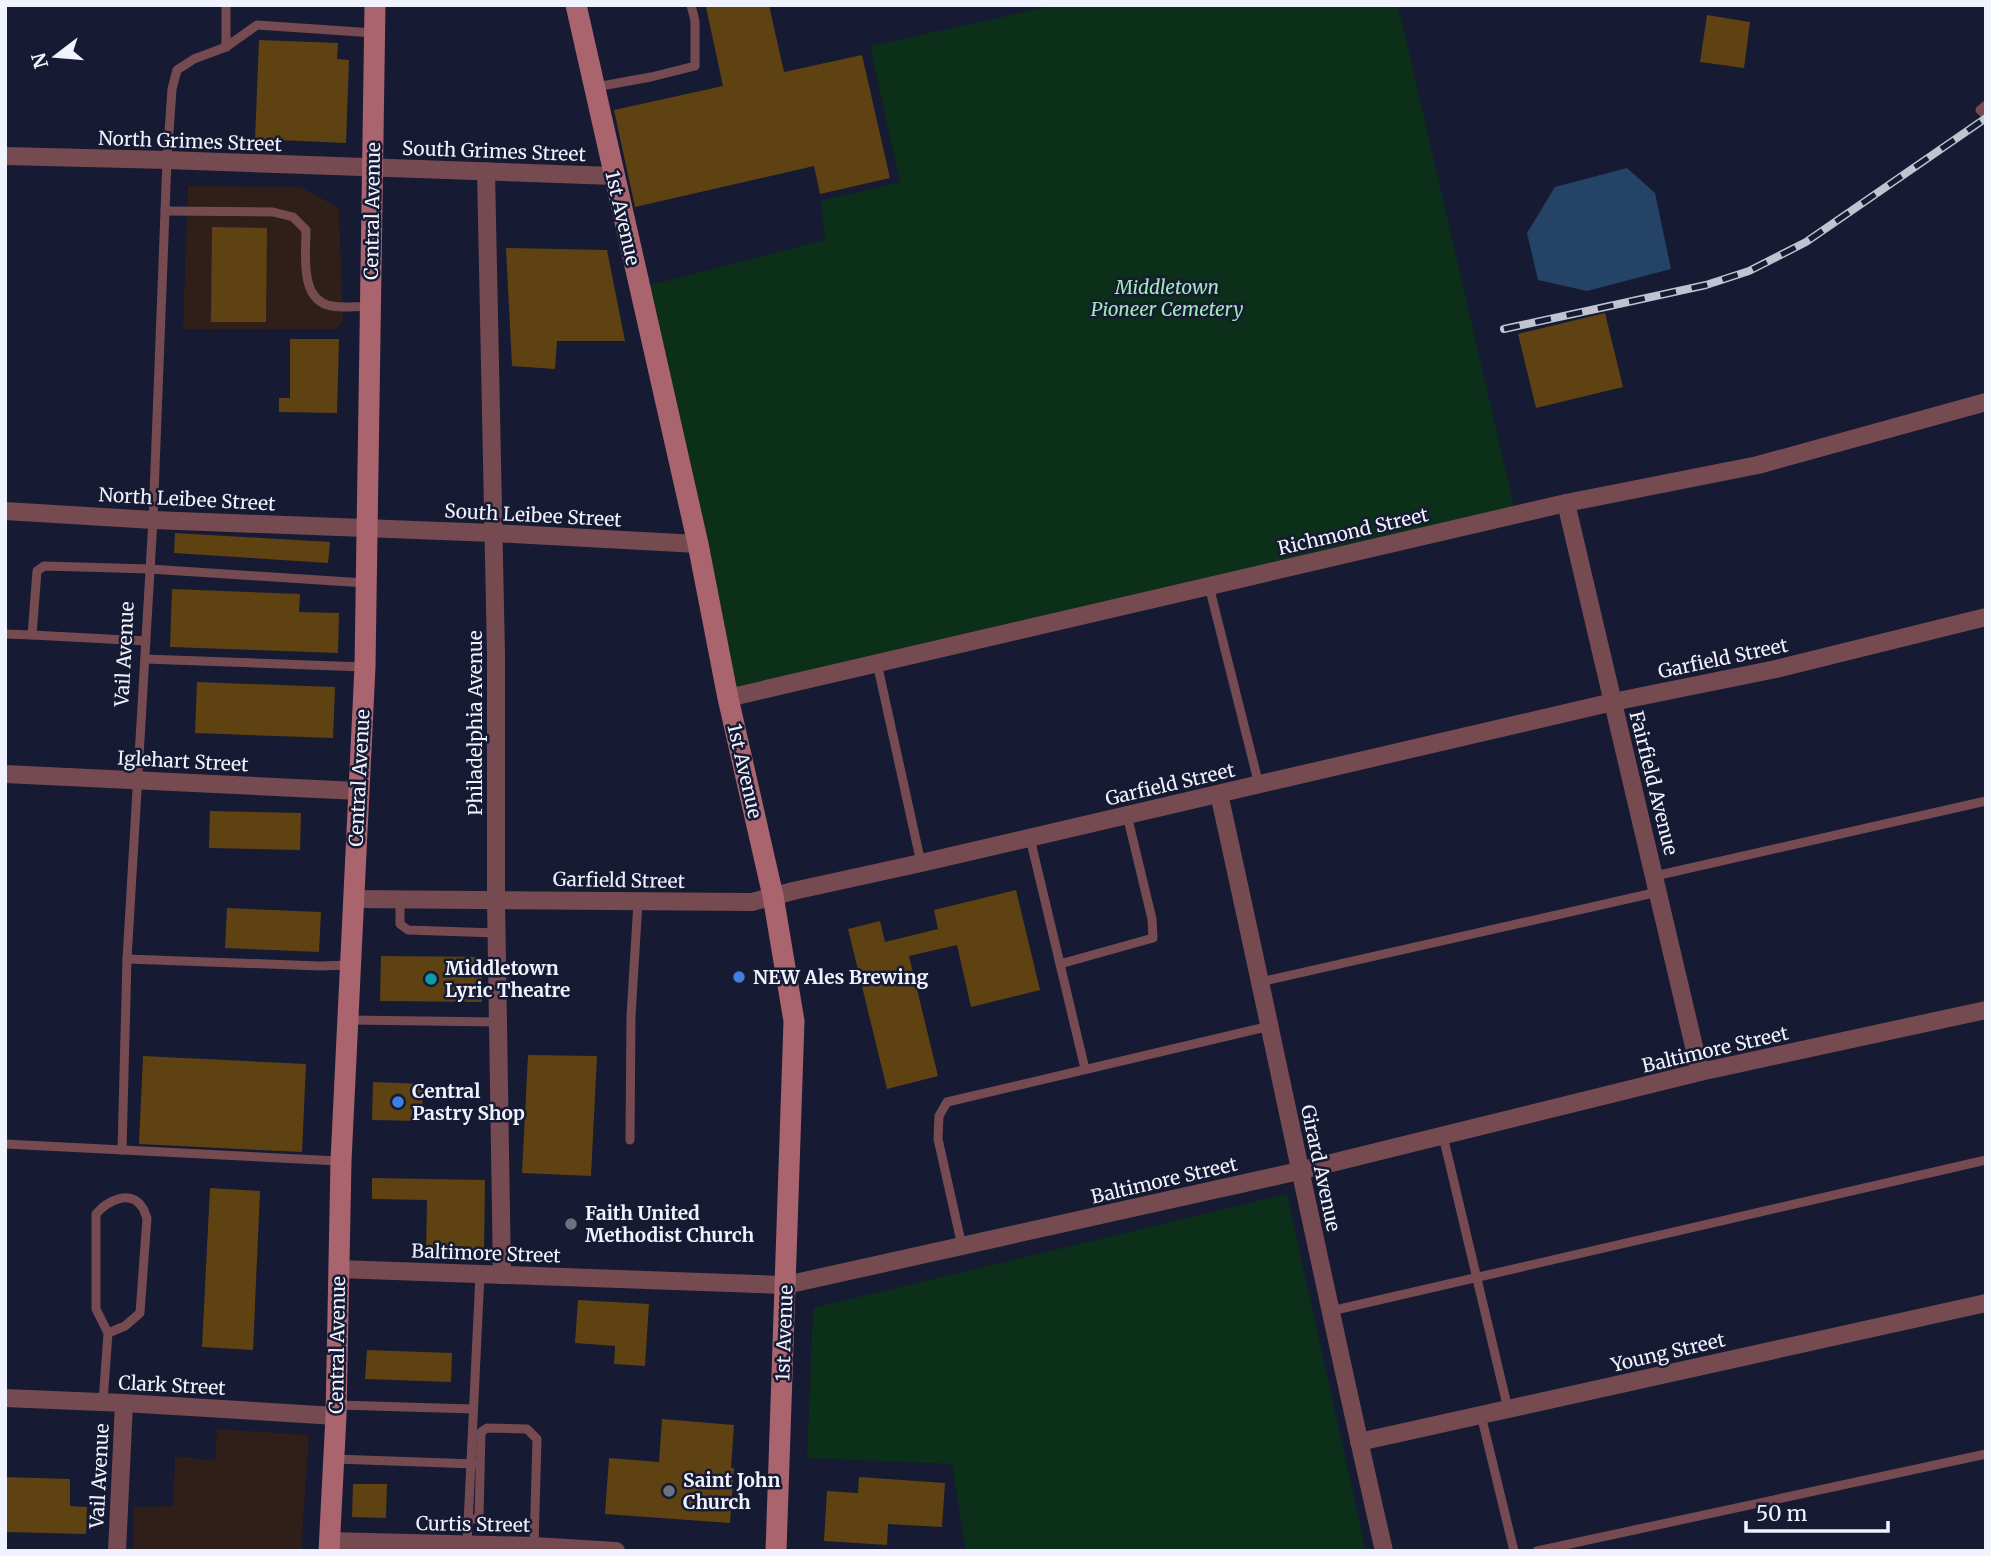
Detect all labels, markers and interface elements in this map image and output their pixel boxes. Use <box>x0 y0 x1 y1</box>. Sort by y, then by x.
north arrow <box>21 21 91 91</box>
text: N <box>26 50 53 71</box>
street label: North Grimes Street <box>98 126 283 156</box>
street label: South Grimes Street <box>402 136 587 166</box>
street label: Central Avenue <box>359 142 385 280</box>
street label: 1st Avenue <box>600 168 646 268</box>
park label: Middletown Pioneer Cemetery <box>1091 275 1243 321</box>
street label: North Leibee Street <box>98 482 277 516</box>
street label: South Leibee Street <box>444 498 623 532</box>
street label: Richmond Street <box>1275 502 1431 560</box>
street label: Vail Avenue <box>109 601 139 708</box>
street label: Philadelphia Avenue <box>463 630 487 816</box>
street label: Garfield Street <box>1656 632 1791 683</box>
street label: Fairfield Avenue <box>1624 708 1684 858</box>
street label: Central Avenue <box>343 709 375 847</box>
street label: 1st Avenue <box>722 721 768 821</box>
street label: Iglehart Street <box>117 746 250 776</box>
street label: Garfield Street <box>1103 757 1238 811</box>
street label: Garfield Street <box>553 867 686 893</box>
place label: Middletown Lyric Theatre <box>445 956 570 1002</box>
place label: NEW Ales Brewing <box>753 965 929 989</box>
marker: NEW Ales Brewing <box>731 969 747 985</box>
marker: Middletown Lyric Theatre <box>423 971 439 987</box>
street label: Baltimore Street <box>1639 1020 1791 1078</box>
place label: Central Pastry Shop <box>412 1079 525 1125</box>
marker: Central Pastry Shop <box>390 1094 406 1110</box>
street label: Girard Avenue <box>1296 1102 1346 1234</box>
street label: Baltimore Street <box>1088 1151 1240 1209</box>
place label: Faith United Methodist Church <box>585 1201 754 1247</box>
marker: Faith United Methodist Church <box>563 1216 579 1232</box>
street label: Baltimore Street <box>411 1238 562 1268</box>
street label: Central Avenue <box>324 1276 350 1414</box>
street label: 1st Avenue <box>770 1284 798 1382</box>
street label: Young Street <box>1608 1327 1728 1377</box>
street label: Clark Street <box>118 1370 227 1400</box>
street label: Vail Avenue <box>84 1423 114 1530</box>
place label: Saint John Church <box>683 1468 780 1514</box>
marker: Saint John Church <box>661 1483 677 1499</box>
scale bar <box>1746 1490 1888 1534</box>
text: 50 m <box>1756 1500 1807 1527</box>
street label: Curtis Street <box>416 1511 531 1537</box>

